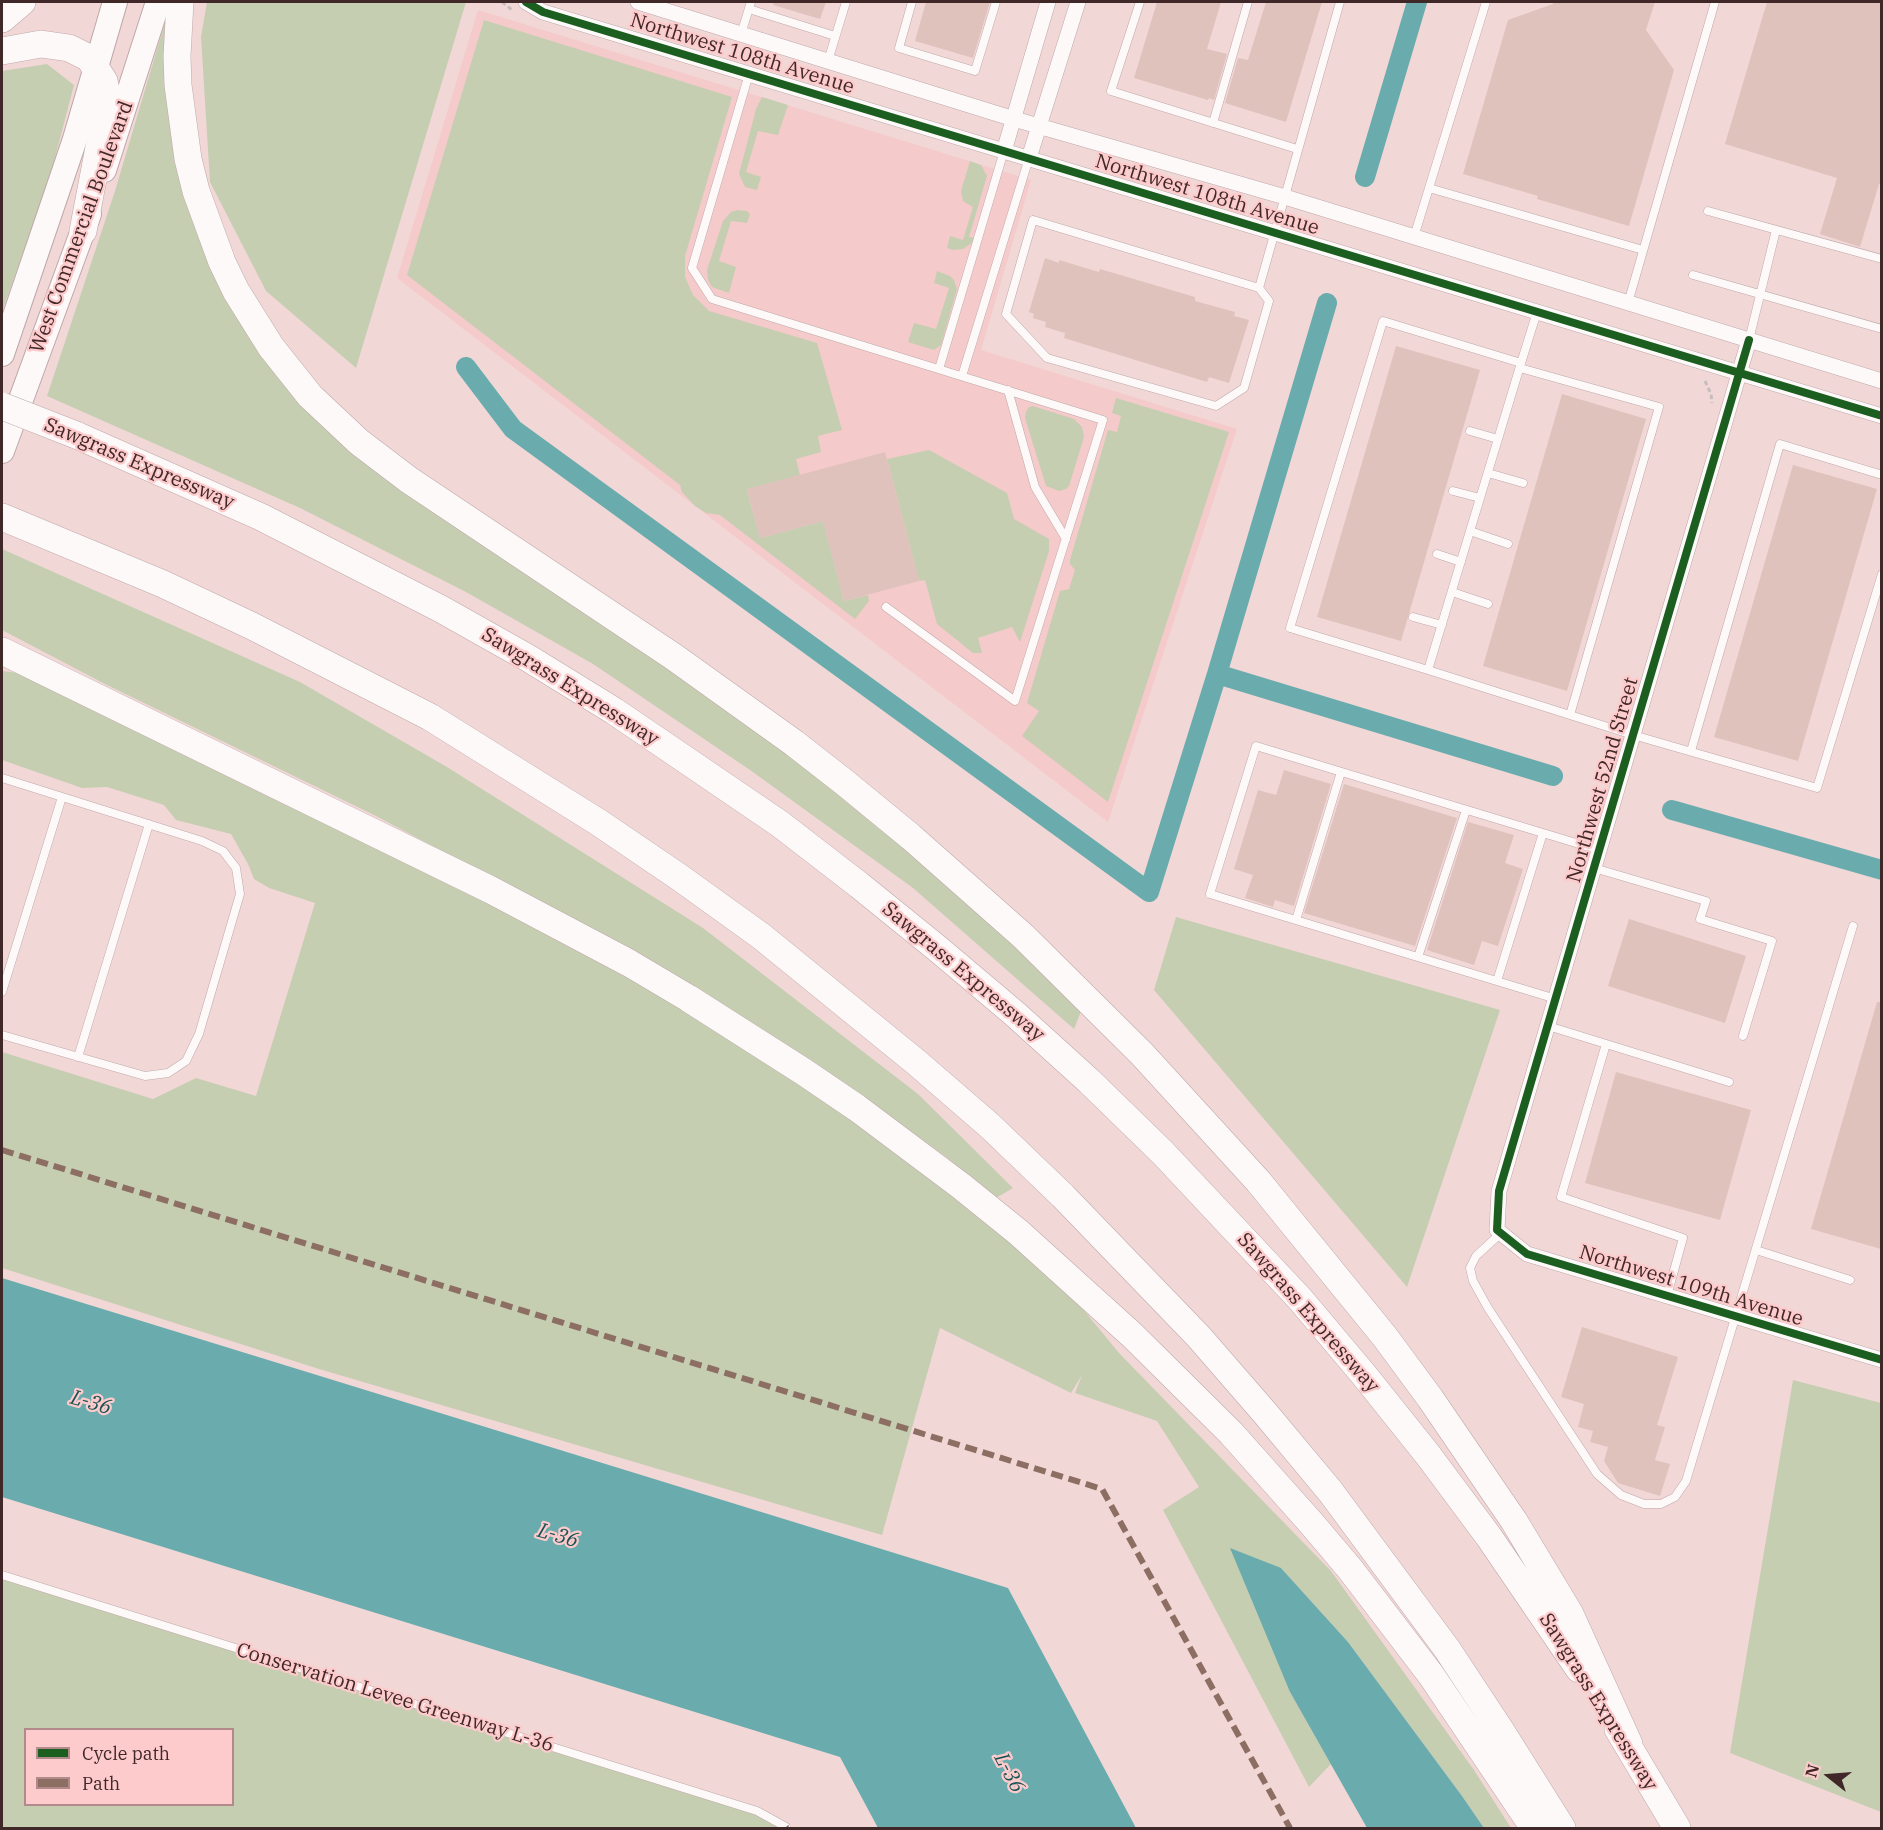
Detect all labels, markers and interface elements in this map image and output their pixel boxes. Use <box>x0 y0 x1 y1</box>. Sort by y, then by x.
street label: Northwest 108th Avenue <box>627 8 857 100</box>
street label: West Commercial Boulevard <box>25 98 139 356</box>
street label: Northwest 108th Avenue <box>1092 149 1322 241</box>
street label: Sawgrass Expressway <box>40 413 238 515</box>
street label: Sawgrass Expressway <box>477 623 663 751</box>
street label: Northwest 52nd Street <box>1562 675 1644 885</box>
street label: Sawgrass Expressway <box>877 897 1049 1047</box>
street label: Sawgrass Expressway <box>1232 1228 1384 1398</box>
street label: Northwest 109th Avenue <box>1576 1240 1806 1332</box>
water label: L-36 <box>68 1385 114 1421</box>
water label: L-36 <box>535 1518 581 1554</box>
street label: Sawgrass Expressway <box>1534 1609 1662 1795</box>
street label: Conservation Levee Greenway L-36 <box>233 1638 557 1758</box>
legend <box>24 1728 234 1806</box>
text: Cycle path <box>82 1742 170 1765</box>
north arrow <box>1799 1746 1859 1806</box>
water label: L-36 <box>988 1749 1030 1797</box>
text: N <box>1800 1762 1823 1780</box>
text: Path <box>82 1772 120 1795</box>

